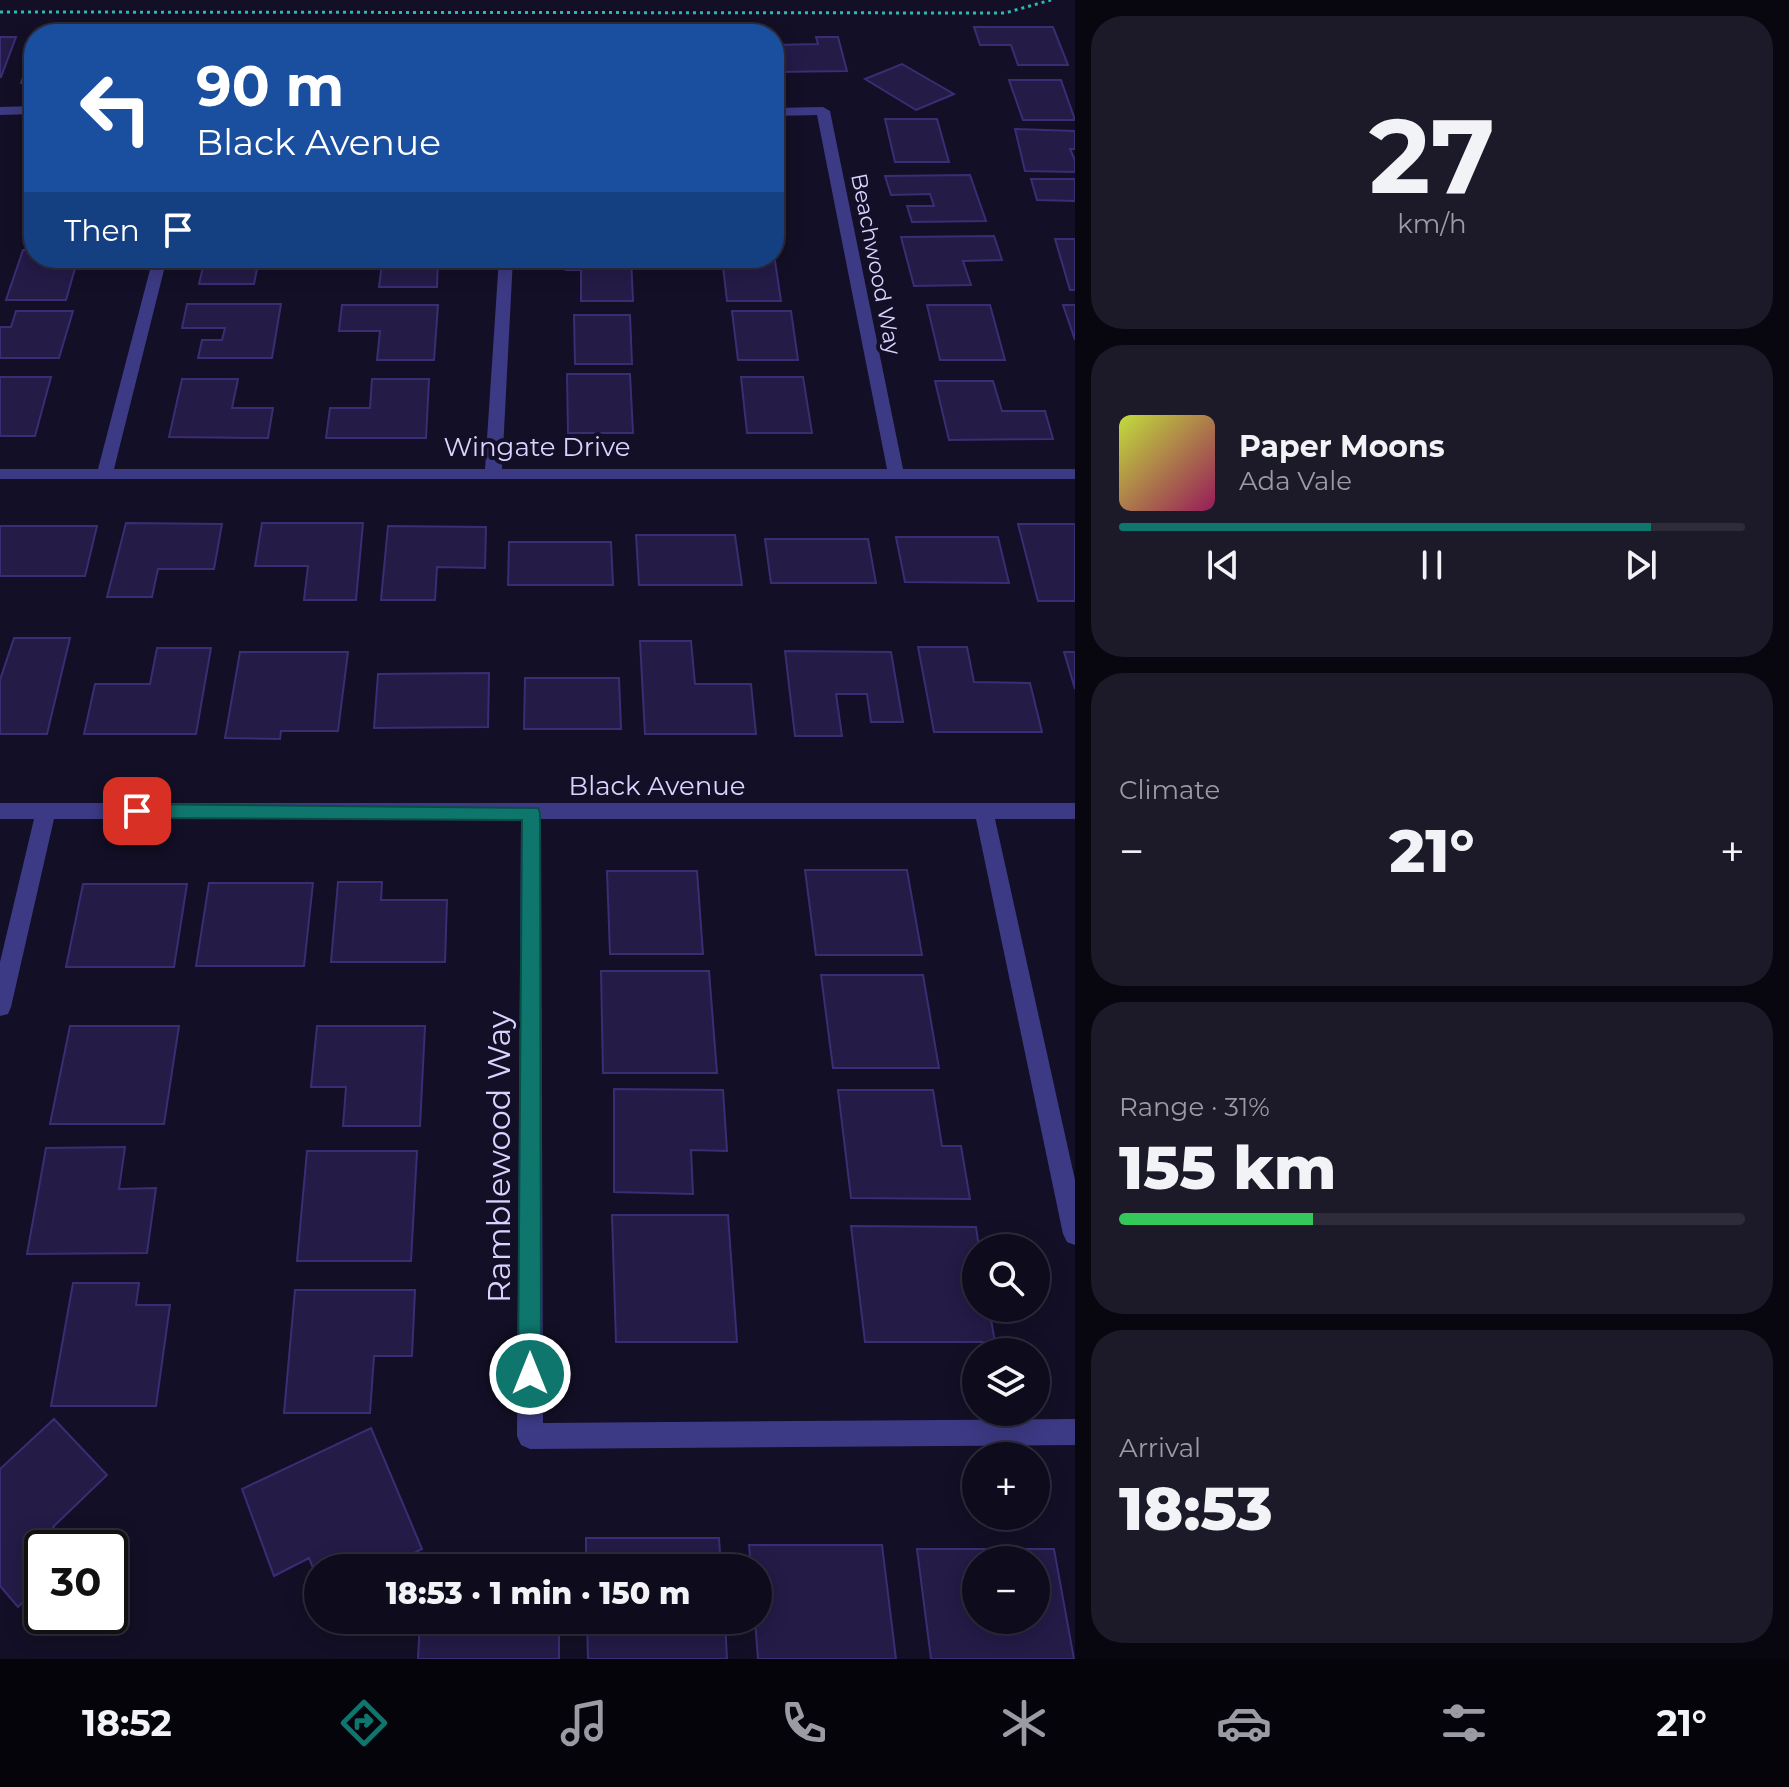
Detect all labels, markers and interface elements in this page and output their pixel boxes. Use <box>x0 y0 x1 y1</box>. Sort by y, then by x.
text: 90 m <box>196 52 344 120</box>
icon: left <box>64 56 168 160</box>
text: 27 <box>1369 92 1495 219</box>
text: Black Avenue <box>196 120 441 164</box>
street label: Beachwood Way <box>845 171 907 357</box>
icon: arrive <box>156 208 200 252</box>
text: km/h <box>1397 208 1467 240</box>
text: Then <box>64 212 140 249</box>
text: Paper Moons <box>1239 428 1445 465</box>
street label: Wingate Drive <box>444 431 630 463</box>
text: Ada Vale <box>1239 465 1352 497</box>
icon: previous <box>1201 543 1245 587</box>
icon: pause <box>1410 543 1454 587</box>
icon: next <box>1619 543 1663 587</box>
street label: Black Avenue <box>569 770 745 802</box>
text: Climate <box>1119 774 1220 806</box>
pin <box>103 777 171 845</box>
icon: arrive <box>115 789 159 833</box>
text: 21° <box>1389 814 1475 887</box>
text: − <box>1119 824 1144 878</box>
text: + <box>1720 824 1745 878</box>
street label: Ramblewood Way <box>479 1010 518 1303</box>
text: Range · 31% <box>1119 1091 1270 1123</box>
text: 155 km <box>1119 1131 1337 1204</box>
map controls <box>962 1234 1050 1634</box>
button: search <box>962 1234 1050 1322</box>
position arrow <box>488 1332 572 1416</box>
button: layers <box>962 1338 1050 1426</box>
text: Arrival <box>1119 1432 1201 1464</box>
button: + <box>962 1442 1050 1530</box>
text: 18:53 <box>1119 1472 1273 1545</box>
speed limit sign: 30 <box>24 1530 128 1634</box>
button: − <box>962 1546 1050 1634</box>
text: 18:53 · 1 min · 150 m <box>386 1575 690 1612</box>
icon: directions <box>336 1695 392 1751</box>
icon: music <box>556 1695 612 1751</box>
icon: phone <box>776 1695 832 1751</box>
icon: climate <box>996 1695 1052 1751</box>
icon: car <box>1216 1695 1272 1751</box>
icon: filters <box>1436 1695 1492 1751</box>
text: 18:52 <box>82 1701 172 1745</box>
text: 21° <box>1657 1701 1707 1745</box>

